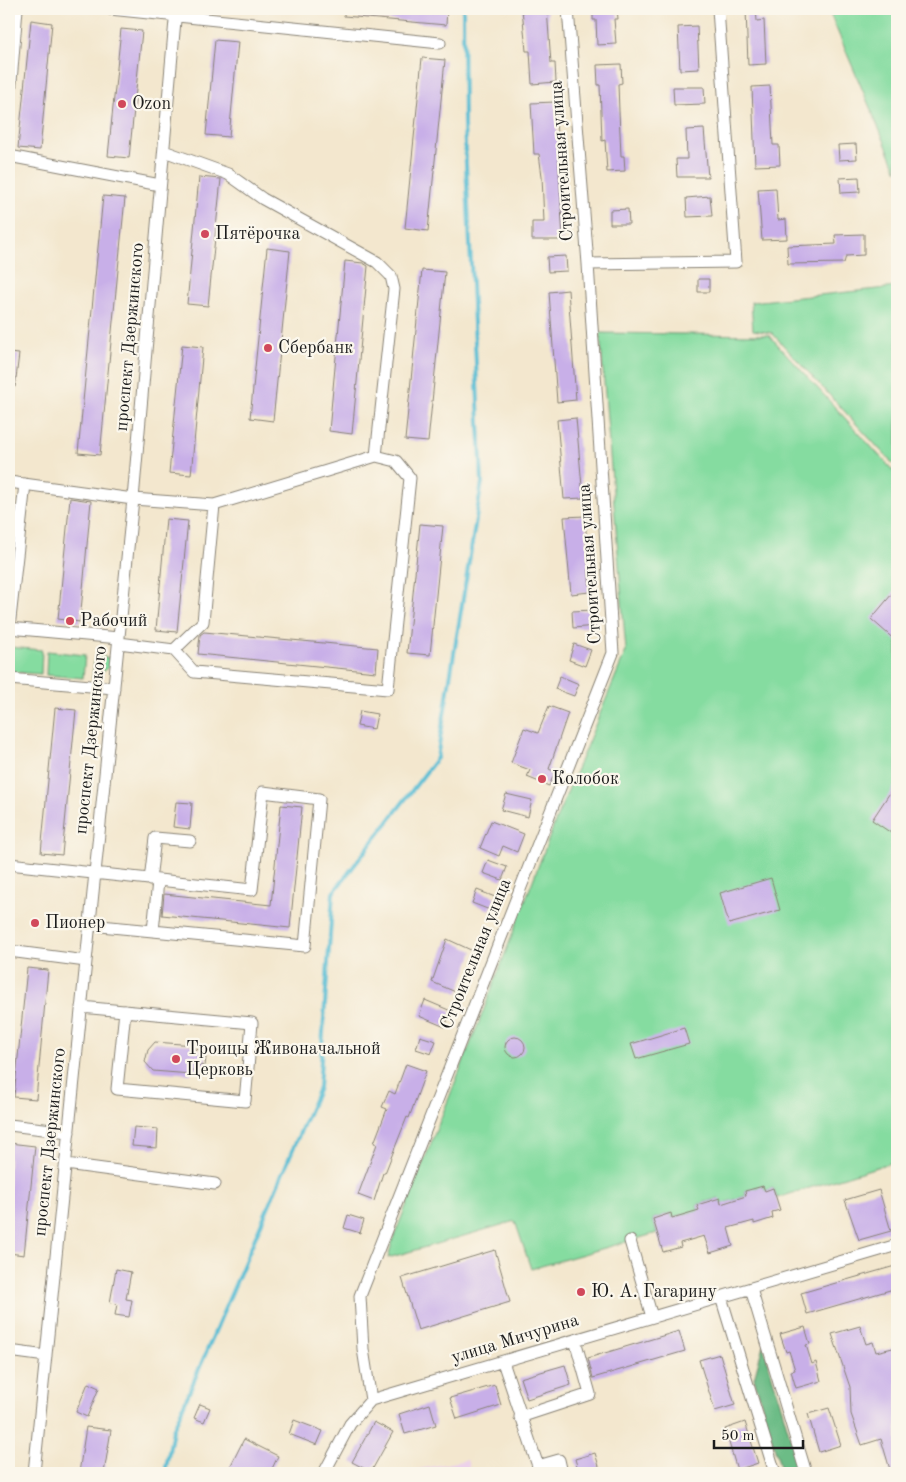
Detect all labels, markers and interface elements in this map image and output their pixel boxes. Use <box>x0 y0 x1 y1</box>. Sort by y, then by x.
street label: Строительная улица <box>547 80 577 242</box>
place label: Ozon <box>132 95 171 113</box>
marker: Ozon <box>116 98 128 110</box>
place label: Пятёрочка <box>215 225 301 243</box>
marker: Пятёрочка <box>199 228 211 240</box>
street label: проспект Дзержинского <box>113 242 147 432</box>
place label: Сбербанк <box>278 339 353 357</box>
marker: Сбербанк <box>262 342 274 354</box>
street label: Строительная улица <box>575 483 605 645</box>
place label: Рабочий <box>80 612 147 630</box>
marker: Рабочий <box>64 615 76 627</box>
street label: проспект Дзержинского <box>72 645 110 835</box>
place label: Колобок <box>552 770 619 788</box>
marker: Колобок <box>536 773 548 785</box>
street label: Строительная улица <box>437 876 515 1032</box>
place label: Пионер <box>45 914 105 932</box>
marker: Пионер <box>29 917 41 929</box>
place label: Троицы Живоначальной Церковь <box>186 1040 381 1079</box>
street label: проспект Дзержинского <box>31 1047 69 1237</box>
marker: Троицы Живоначальной Церковь <box>170 1053 182 1065</box>
place label: Ю. А. Гагарину <box>591 1283 718 1301</box>
marker: Ю. А. Гагарину <box>575 1286 587 1298</box>
street label: улица Мичурина <box>449 1311 581 1367</box>
scale bar <box>714 1417 802 1449</box>
text: 50 m <box>721 1429 755 1444</box>

